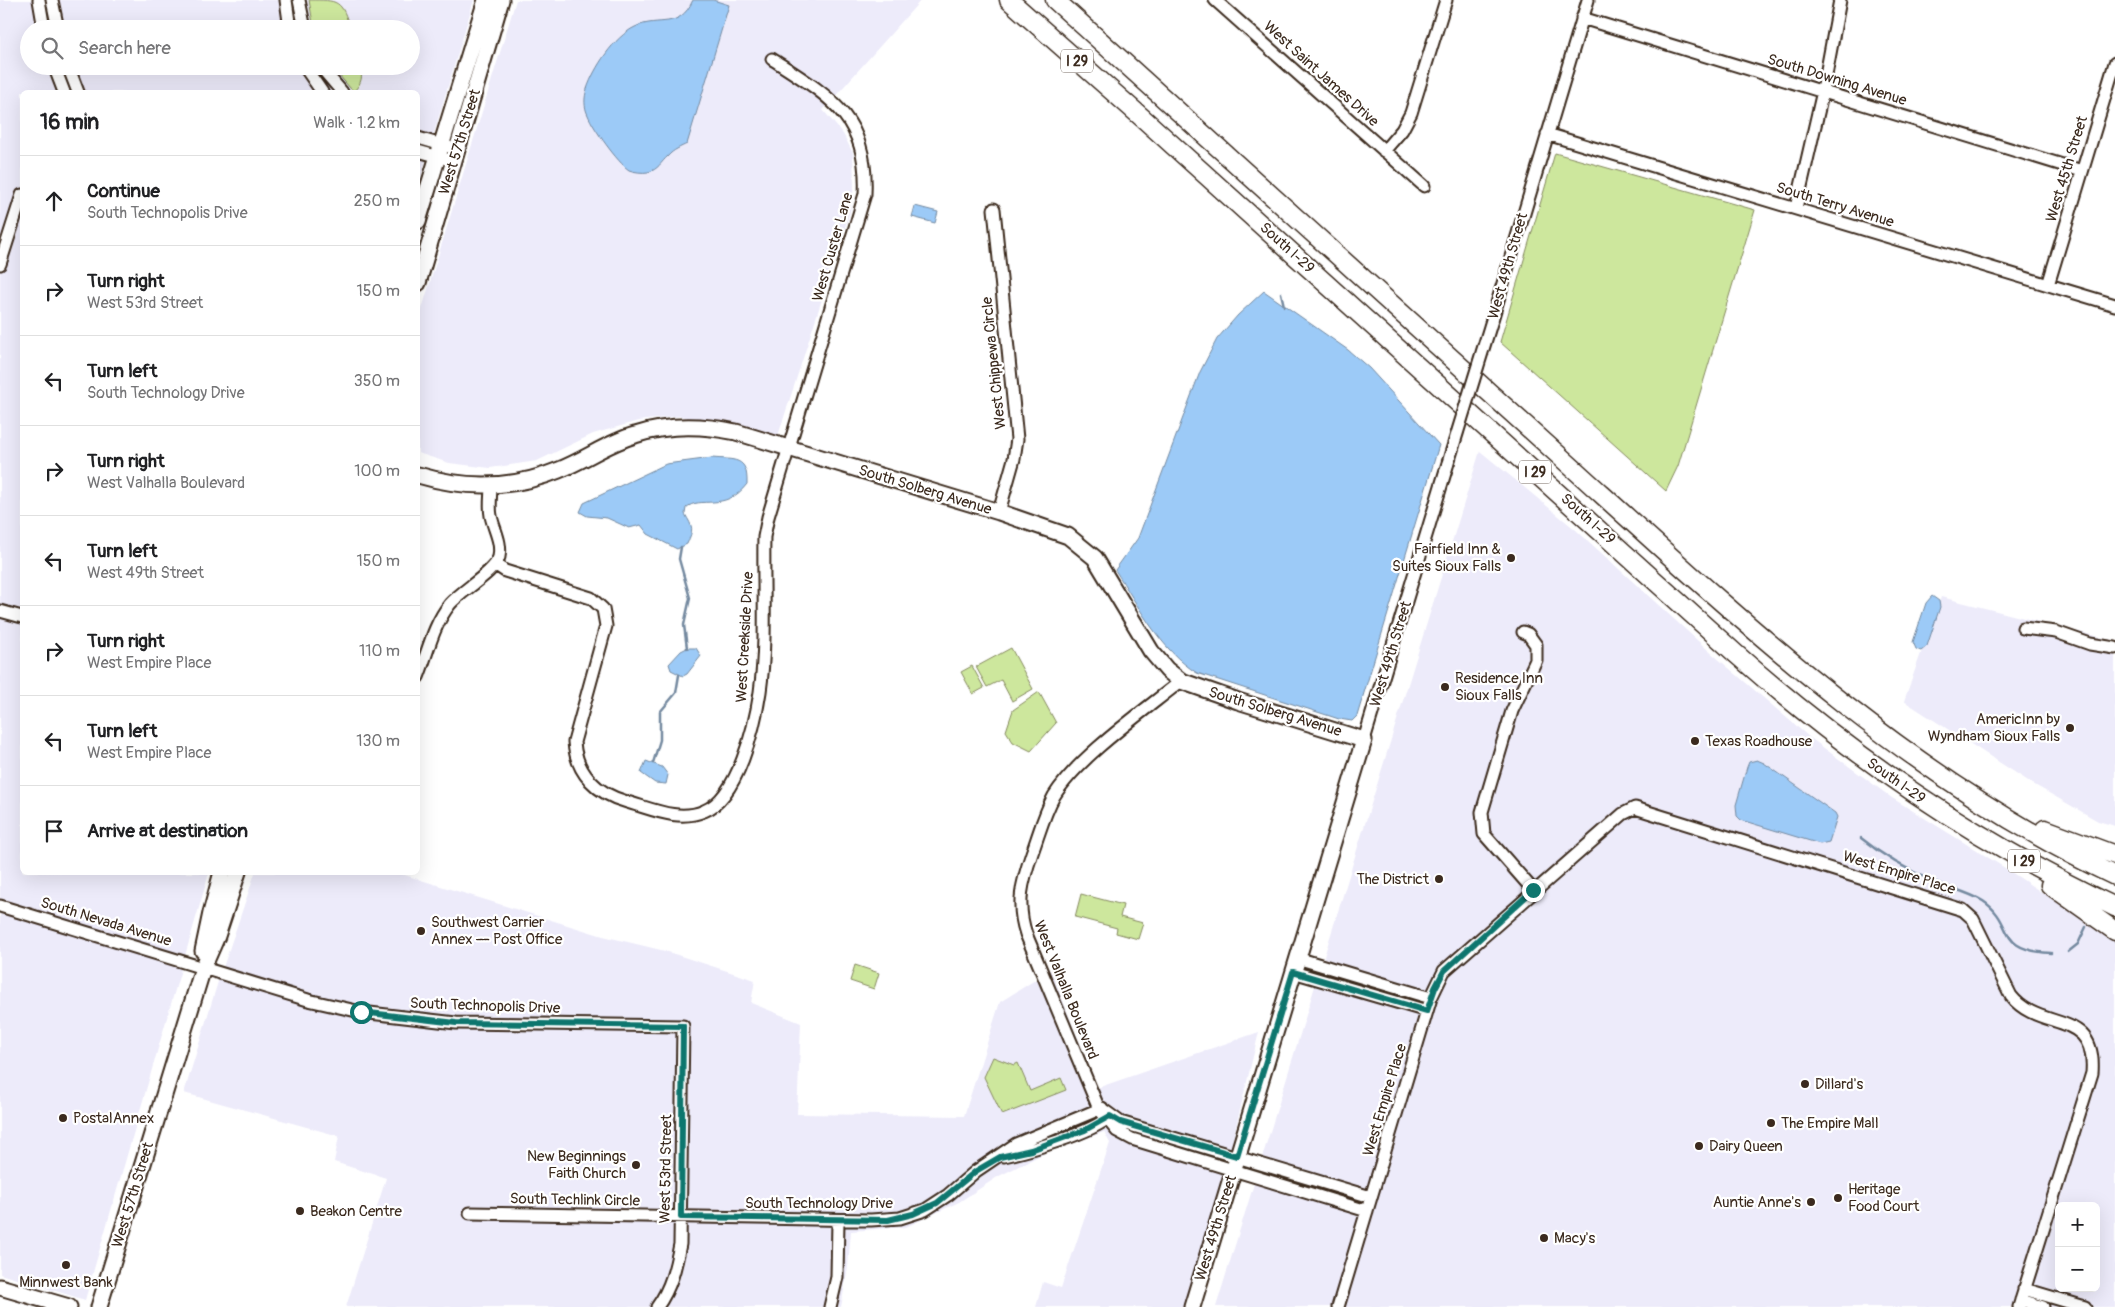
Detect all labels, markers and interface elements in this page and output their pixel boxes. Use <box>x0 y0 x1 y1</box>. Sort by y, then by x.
street label: West Saint James Drive <box>1259 17 1383 131</box>
search box <box>20 20 420 75</box>
icon: search <box>38 34 66 62</box>
text: Search here <box>78 36 171 60</box>
road number: I 29 <box>1061 49 1093 72</box>
street label: South Downing Avenue <box>1765 50 1909 110</box>
street label: West 57th Street <box>435 86 485 197</box>
text: 16 min <box>40 109 99 136</box>
text: Walk · 1.2 km <box>313 113 400 133</box>
street label: West 45th Street <box>2042 113 2092 224</box>
street label: South Terry Avenue <box>1774 178 1897 232</box>
text: Continue <box>87 179 160 203</box>
icon: ahead <box>40 187 68 215</box>
street label: West Custer Lane <box>808 190 858 304</box>
text: 250 m <box>354 191 400 211</box>
text: South Technopolis Drive <box>87 203 248 223</box>
street label: West 49th Street <box>1484 210 1533 321</box>
street label: South I-29 <box>1256 218 1318 278</box>
text: Turn right <box>87 269 165 293</box>
icon: right <box>40 277 68 305</box>
text: 150 m <box>356 281 400 301</box>
text: West 53rd Street <box>87 293 203 313</box>
street label: West Chippewa Circle <box>978 295 1010 430</box>
text: Turn left <box>87 359 157 383</box>
icon: left <box>40 367 68 395</box>
text: 350 m <box>354 371 400 391</box>
text: South Technology Drive <box>87 383 245 403</box>
text: Turn right <box>87 449 165 473</box>
icon: right <box>40 457 68 485</box>
text: 100 m <box>354 461 400 481</box>
street label: South Solberg Avenue <box>856 461 994 519</box>
road number: I 29 <box>1519 461 1551 484</box>
text: West Valhalla Boulevard <box>87 473 245 493</box>
street label: South I-29 <box>1557 489 1619 549</box>
text: Turn left <box>87 539 157 563</box>
place label: Fairfield Inn & Suites Sioux Falls <box>1392 540 1501 576</box>
icon: left <box>40 547 68 575</box>
text: 150 m <box>356 551 400 571</box>
marker: Fairfield Inn & Suites Sioux Falls <box>1505 552 1517 564</box>
text: West 49th Street <box>87 563 204 583</box>
street label: West Creekside Drive <box>732 570 758 703</box>
street label: West 49th Street <box>1366 598 1416 709</box>
text: Turn right <box>87 629 165 653</box>
icon: right <box>40 637 68 665</box>
text: 110 m <box>359 641 400 661</box>
text: West Empire Place <box>87 653 211 673</box>
place label: Residence Inn Sioux Falls <box>1455 669 1543 705</box>
marker: Residence Inn Sioux Falls <box>1439 681 1451 693</box>
street label: South Solberg Avenue <box>1206 683 1344 741</box>
place label: AmericInn by Wyndham Sioux Falls <box>1928 710 2061 746</box>
text: Turn left <box>87 719 157 743</box>
marker: AmericInn by Wyndham Sioux Falls <box>2064 722 2076 734</box>
icon: left <box>40 727 68 755</box>
text: 130 m <box>356 731 400 751</box>
place label: Texas Roadhouse <box>1705 732 1813 751</box>
marker: Texas Roadhouse <box>1689 735 1701 747</box>
text: West Empire Place <box>87 743 211 763</box>
street label: South I-29 <box>1863 754 1929 808</box>
icon: arrive <box>40 817 68 845</box>
text: Arrive at destination <box>87 819 248 843</box>
street label: West Empire Place <box>1840 847 1958 899</box>
road number: I 29 <box>2008 849 2040 872</box>
place label: The District <box>1356 870 1430 889</box>
marker: The District <box>1433 873 1445 885</box>
route end <box>1522 879 1545 902</box>
street label: South Nevada Avenue <box>38 893 174 951</box>
place label: Southwest Carrier Annex — Post Office <box>431 913 563 949</box>
street label: West Valhalla Boulevard <box>1029 918 1103 1062</box>
marker: Southwest Carrier Annex — Post Office <box>415 925 427 937</box>
street label: South Technopolis Drive <box>409 994 561 1018</box>
route start <box>350 1001 373 1024</box>
street label: West Empire Place <box>1359 1041 1411 1159</box>
place label: Dillard's <box>1815 1075 1864 1094</box>
marker: Dillard's <box>1799 1078 1811 1090</box>
place label: PostalAnnex <box>73 1109 154 1128</box>
marker: PostalAnnex <box>57 1112 69 1124</box>
street label: West 53rd Street <box>656 1113 676 1224</box>
place label: The Empire Mall <box>1781 1114 1879 1133</box>
marker: The Empire Mall <box>1765 1117 1777 1129</box>
place label: Dairy Queen <box>1709 1137 1783 1156</box>
street label: West 57th Street <box>108 1139 158 1250</box>
marker: Dairy Queen <box>1693 1140 1705 1152</box>
place label: New Beginnings Faith Church <box>527 1147 626 1183</box>
marker: New Beginnings Faith Church <box>630 1159 642 1171</box>
street label: West 49th Street <box>1191 1172 1241 1283</box>
place label: Heritage Food Court <box>1848 1180 1920 1216</box>
street label: South Techlink Circle <box>510 1189 641 1211</box>
marker: Heritage Food Court <box>1832 1192 1844 1204</box>
place label: Auntie Anne's <box>1713 1193 1801 1212</box>
street label: South Technology Drive <box>745 1194 894 1213</box>
marker: Auntie Anne's <box>1805 1196 1817 1208</box>
place label: Beakon Centre <box>310 1202 403 1221</box>
map controls <box>2055 1202 2100 1292</box>
button: + <box>2055 1202 2100 1247</box>
marker: Beakon Centre <box>294 1205 306 1217</box>
place label: Macy's <box>1554 1229 1595 1248</box>
marker: Macy's <box>1538 1232 1550 1244</box>
button: − <box>2055 1247 2100 1292</box>
marker: Minnwest Bank <box>60 1259 72 1271</box>
place label: Minnwest Bank <box>19 1273 114 1292</box>

